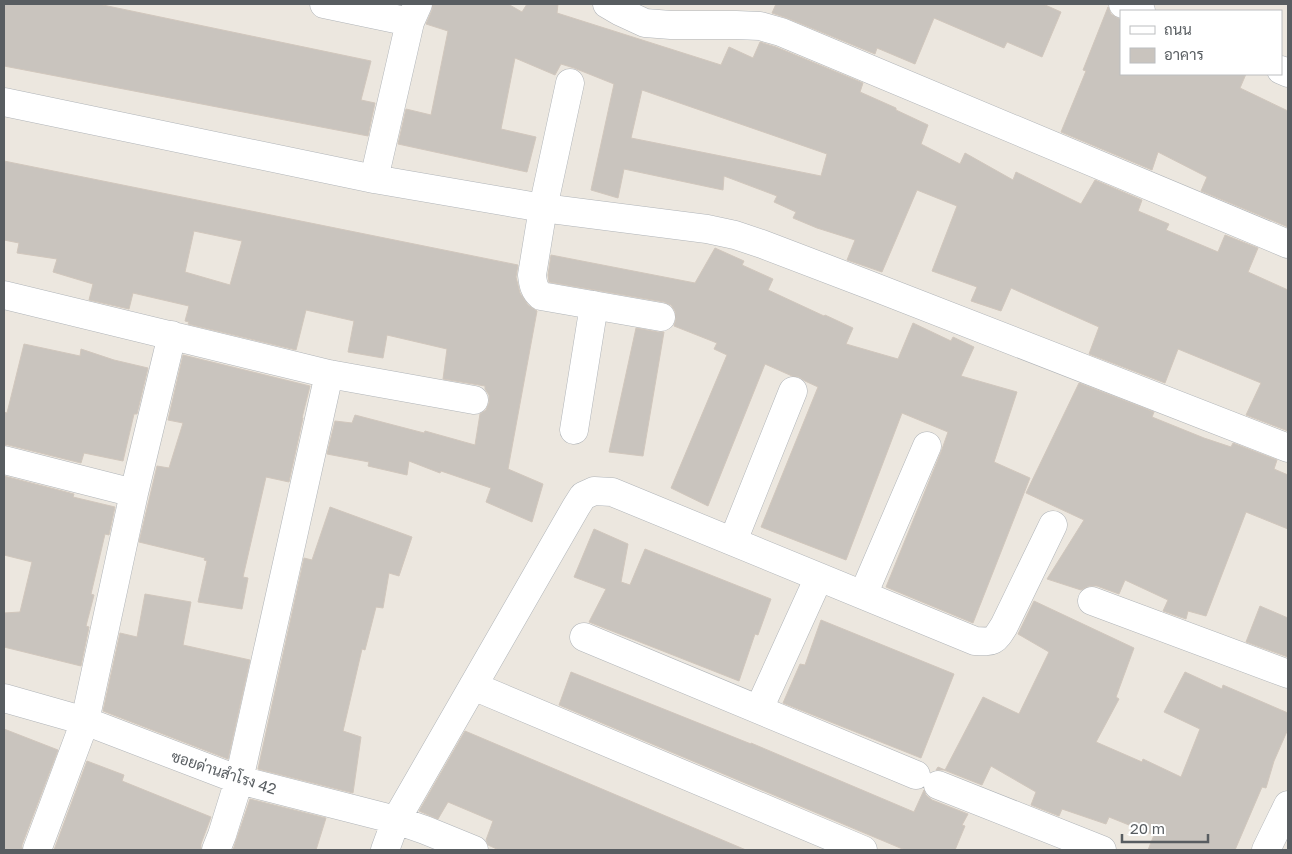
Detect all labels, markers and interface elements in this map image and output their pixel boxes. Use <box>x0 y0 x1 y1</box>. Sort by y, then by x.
legend <box>1120 10 1282 75</box>
text: ถนน <box>1164 20 1192 38</box>
text: อาคาร <box>1164 45 1204 63</box>
street label: ซอยด่านสำโรง 42 <box>169 746 279 798</box>
scale bar <box>1122 812 1208 844</box>
text: 20 m <box>1130 819 1165 837</box>

